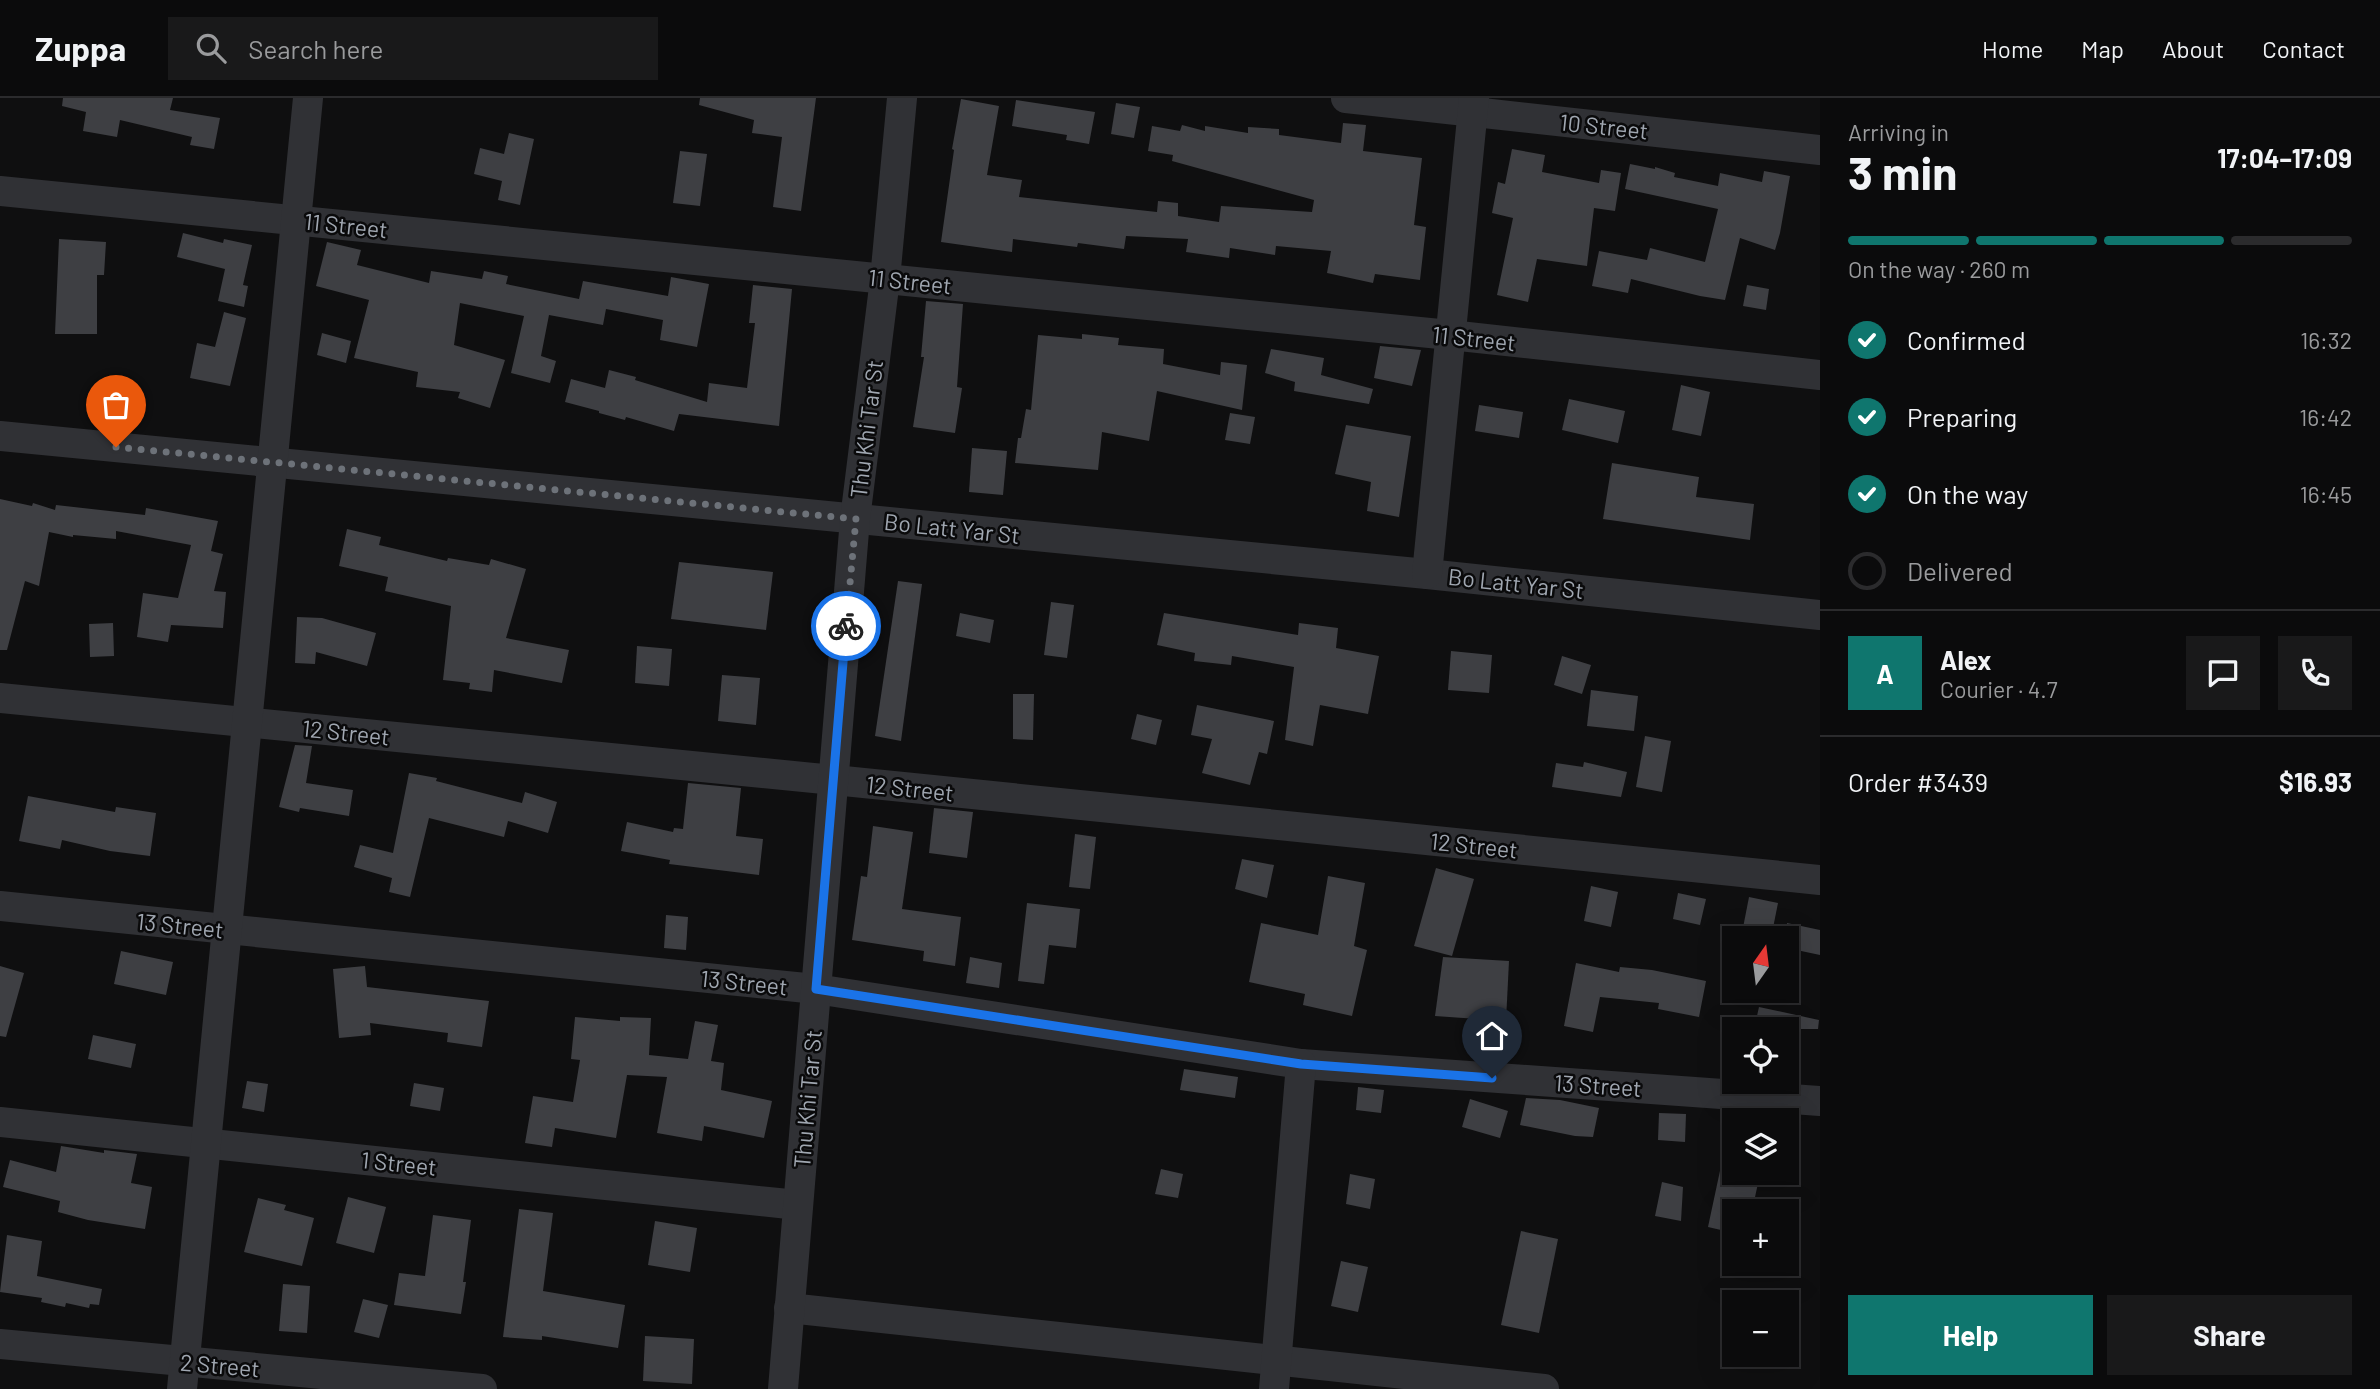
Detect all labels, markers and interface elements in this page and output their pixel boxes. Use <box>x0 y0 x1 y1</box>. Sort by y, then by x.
search box <box>168 17 658 80</box>
text: Zuppa <box>35 28 126 68</box>
icon: search <box>192 29 230 67</box>
text: Search here <box>248 33 383 64</box>
text: Home <box>1982 34 2043 63</box>
text: Map <box>2081 34 2124 63</box>
text: About <box>2162 34 2224 63</box>
text: Contact <box>2262 34 2345 63</box>
street label: 10 Street <box>1559 107 1649 145</box>
text: Arriving in <box>1848 118 1949 146</box>
text: 17:04–17:09 <box>2217 142 2352 173</box>
text: 3 min <box>1848 144 1957 199</box>
street label: 11 Street <box>303 207 389 243</box>
text: On the way · 260 m <box>1848 255 2030 283</box>
street label: 11 Street <box>867 263 953 299</box>
street label: 11 Street <box>1431 320 1517 356</box>
icon: check <box>1848 321 1886 359</box>
text: Confirmed <box>1907 324 2026 355</box>
text: 16:32 <box>2300 326 2352 354</box>
street label: Thu Khi Tar St <box>844 359 888 499</box>
pin <box>86 375 146 447</box>
icon: bag <box>97 386 135 424</box>
icon: check <box>1848 398 1886 436</box>
text: Preparing <box>1907 401 2017 432</box>
text: 16:42 <box>2299 403 2352 431</box>
icon: check <box>1848 475 1886 513</box>
text: On the way <box>1907 478 2028 509</box>
text: 16:45 <box>2300 480 2352 508</box>
street label: Bo Latt Yar St <box>883 507 1021 549</box>
text: Delivered <box>1907 555 2013 586</box>
street label: Bo Latt Yar St <box>1447 562 1585 604</box>
courier <box>811 591 881 661</box>
icon: bike <box>827 607 865 645</box>
button: chat <box>2186 636 2260 710</box>
button: phone <box>2278 636 2352 710</box>
text: Alex <box>1940 644 1991 675</box>
text: A <box>1876 658 1894 689</box>
text: Courier · 4.7 <box>1940 675 2058 703</box>
street label: 12 Street <box>301 713 391 751</box>
text: Order #3439 <box>1848 766 1988 797</box>
text: $16.93 <box>2279 766 2352 797</box>
street label: 12 Street <box>865 769 955 807</box>
street label: 12 Street <box>1429 826 1519 864</box>
street label: 13 Street <box>135 907 225 943</box>
north arrow <box>1722 926 1799 1003</box>
map controls <box>1722 926 1799 1367</box>
street label: 13 Street <box>699 964 789 1000</box>
pin <box>1462 1006 1522 1078</box>
icon: home <box>1473 1017 1511 1055</box>
button: locate <box>1722 1017 1799 1094</box>
street label: Thu Khi Tar St <box>787 1029 827 1169</box>
street label: 13 Street <box>1553 1068 1643 1102</box>
button: layers <box>1722 1108 1799 1185</box>
street label: 1 Street <box>360 1145 438 1181</box>
button: + <box>1722 1199 1799 1276</box>
button: − <box>1722 1290 1799 1367</box>
button: Help <box>1848 1295 2093 1375</box>
button: Share <box>2107 1295 2352 1375</box>
street label: 2 Street <box>179 1348 261 1382</box>

